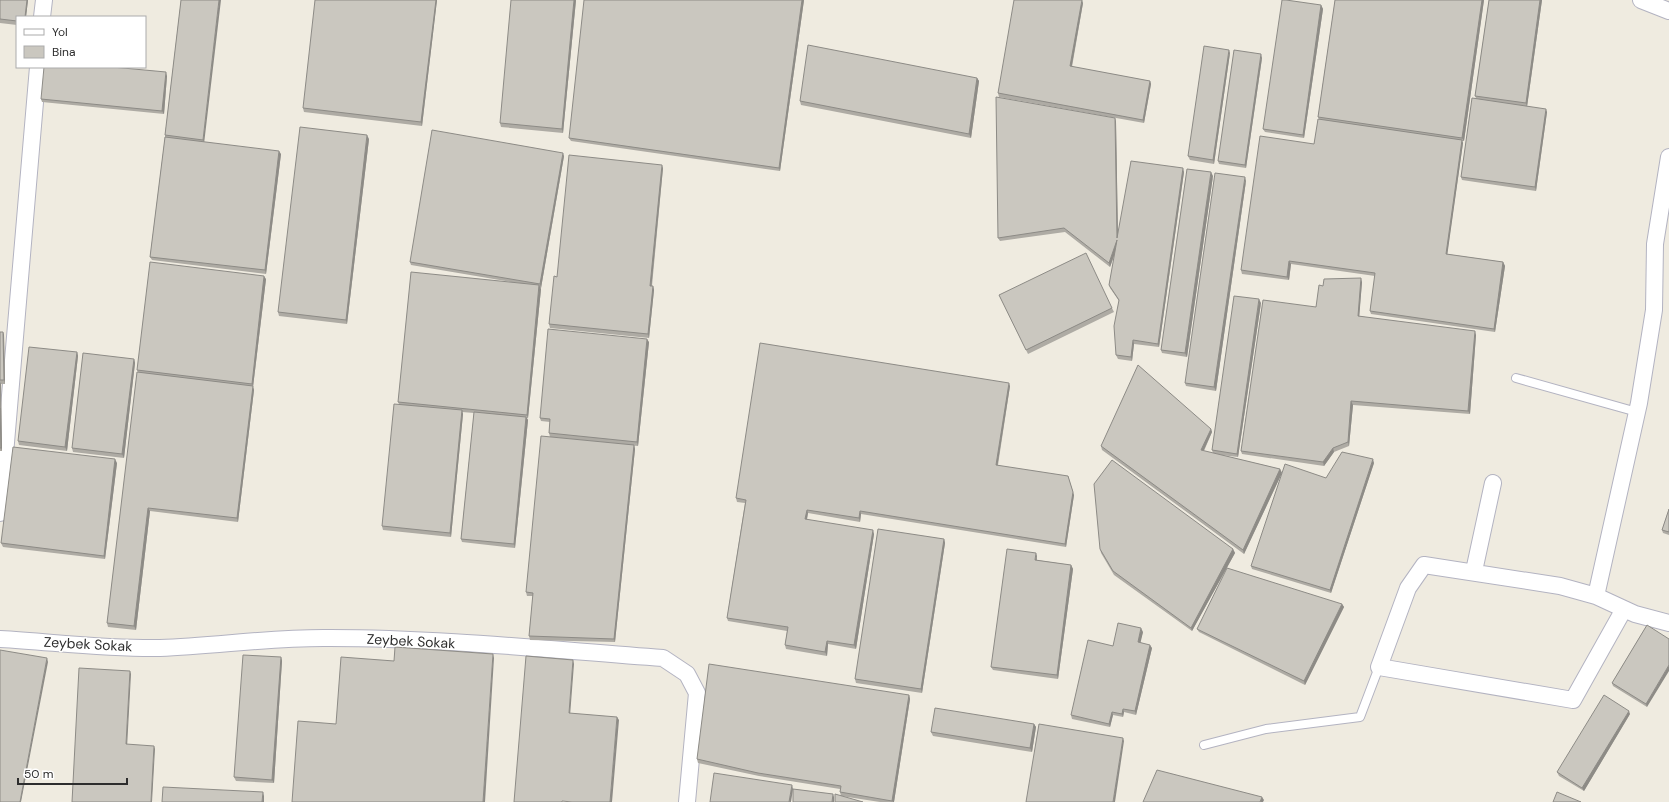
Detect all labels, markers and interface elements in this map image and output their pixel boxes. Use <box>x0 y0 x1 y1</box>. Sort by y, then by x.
legend <box>16 16 146 68</box>
text: Yol <box>52 24 68 40</box>
text: Bina <box>52 44 76 60</box>
street label: Zeybek Sokak <box>366 630 456 652</box>
street label: Zeybek Sokak <box>43 633 133 655</box>
scale bar <box>18 760 127 786</box>
text: 50 m <box>24 766 53 782</box>

